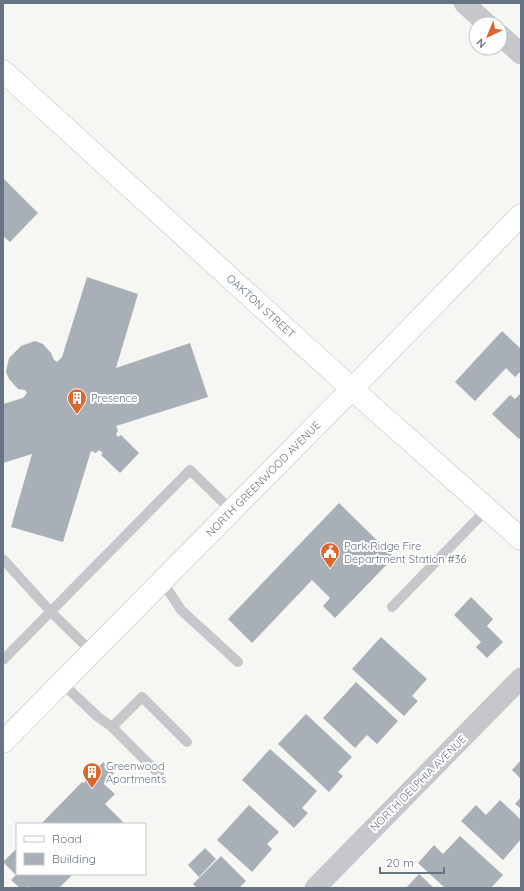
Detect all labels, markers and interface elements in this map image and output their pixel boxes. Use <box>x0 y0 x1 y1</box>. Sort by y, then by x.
north arrow <box>468 16 508 56</box>
text: N <box>473 35 489 51</box>
street label: OAKTON STREET <box>224 271 299 341</box>
building icon: Presence <box>66 387 88 415</box>
place label: Presence <box>91 391 137 405</box>
street label: NORTH GREENWOOD AVENUE <box>203 418 323 540</box>
place label: Park Ridge Fire Department Station #36 <box>344 539 466 566</box>
public building icon: Park Ridge Fire Department Station #36 <box>319 541 341 569</box>
street label: NORTH DELPHIA AVENUE <box>367 732 469 834</box>
place label: Greenwood Apartments <box>106 759 166 786</box>
building icon: Greenwood Apartments <box>81 761 103 789</box>
legend <box>16 823 146 875</box>
text: Road <box>52 831 82 846</box>
scale bar <box>380 849 444 875</box>
text: Building <box>52 851 96 866</box>
text: 20 m <box>386 855 414 870</box>

